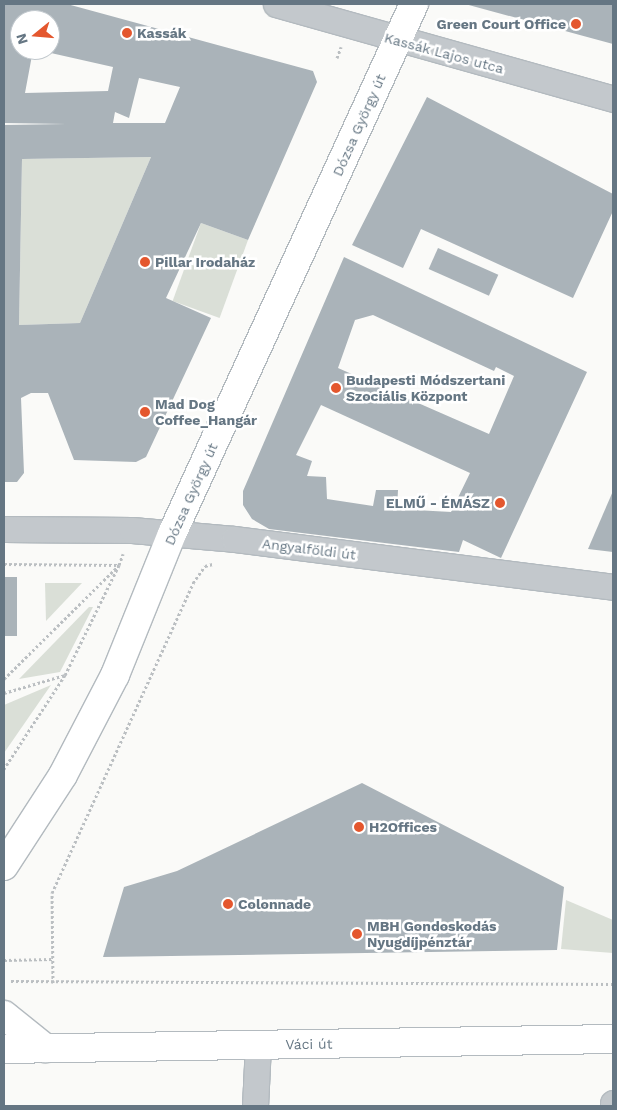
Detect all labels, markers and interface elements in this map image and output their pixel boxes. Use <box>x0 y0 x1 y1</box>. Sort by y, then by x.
north arrow <box>10 10 60 60</box>
place label: Green Court Office <box>437 16 566 32</box>
marker: Green Court Office <box>570 18 582 30</box>
place label: Kassák <box>137 25 186 41</box>
marker: Kassák <box>121 27 133 39</box>
street label: Kassák Lajos utca <box>382 29 506 77</box>
text: N <box>12 32 31 46</box>
street label: Dózsa György út <box>329 71 389 179</box>
place label: Pillar Irodaház <box>155 254 255 270</box>
marker: Pillar Irodaház <box>139 256 151 268</box>
place label: Budapesti Módszertani Szociális Központ <box>346 372 505 404</box>
marker: Budapesti Módszertani Szociális Központ <box>330 382 342 394</box>
place label: Mad Dog Coffee_Hangár <box>155 396 257 428</box>
marker: Mad Dog Coffee_Hangár <box>139 406 151 418</box>
street label: Dózsa György út <box>161 440 221 548</box>
place label: ELMŰ - ÉMÁSZ <box>386 495 490 511</box>
marker: ELMŰ - ÉMÁSZ <box>494 497 506 509</box>
street label: Angyalföldi út <box>261 535 357 563</box>
place label: H2Offices <box>369 819 437 835</box>
marker: H2Offices <box>353 821 365 833</box>
place label: Colonnade <box>238 896 311 912</box>
marker: Colonnade <box>222 898 234 910</box>
place label: MBH Gondoskodás Nyugdíjpénztár <box>367 918 497 950</box>
marker: MBH Gondoskodás Nyugdíjpénztár <box>351 928 363 940</box>
street label: Váci út <box>285 1035 333 1053</box>

